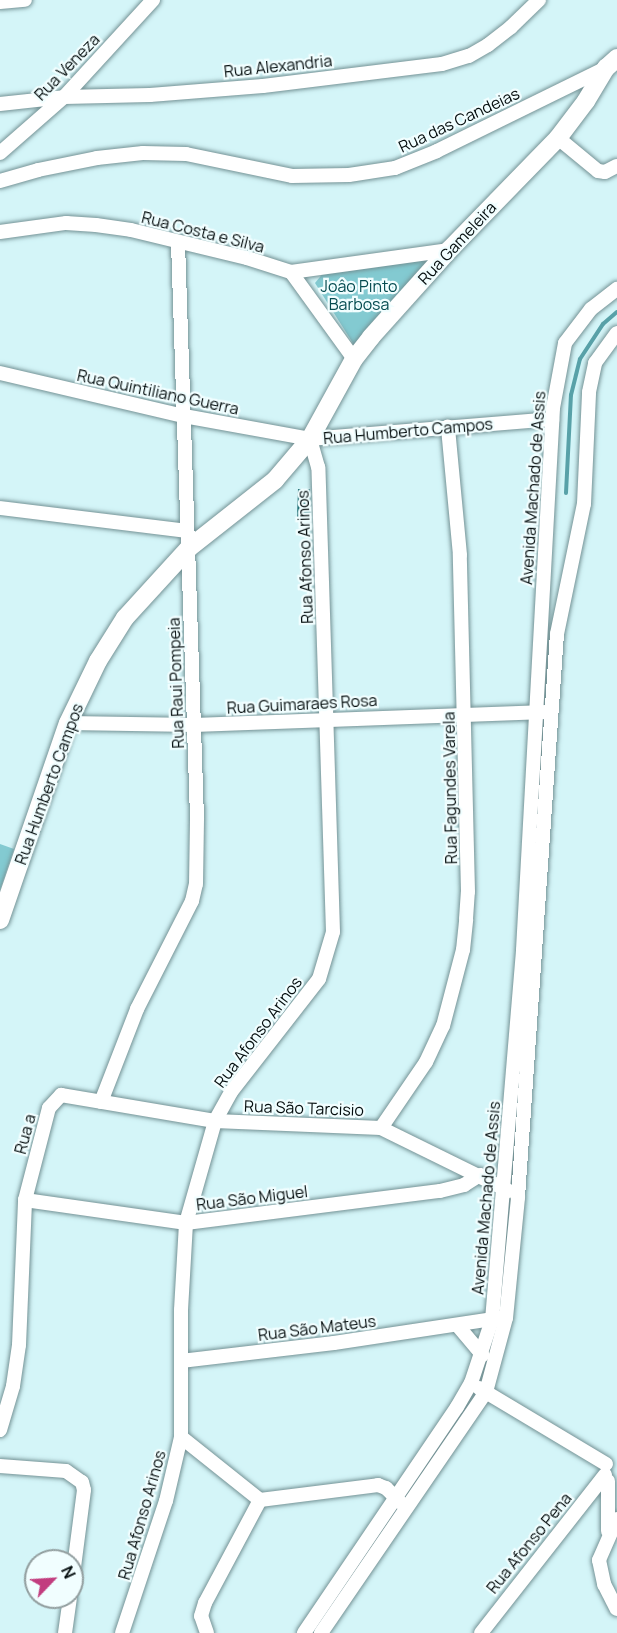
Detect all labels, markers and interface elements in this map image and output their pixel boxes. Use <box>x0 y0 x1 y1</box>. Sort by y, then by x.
street label: Rua Veneza <box>31 30 103 104</box>
street label: Rua Alexandria <box>223 51 333 81</box>
street label: Rua das Candeias <box>395 84 523 156</box>
street label: Rua Gameleira <box>414 198 500 288</box>
street label: Rua Costa e Silva <box>140 207 266 257</box>
park label: Joâo Pinto Barbosa <box>321 276 397 314</box>
street label: Rua Quintiliano Guerra <box>75 365 241 419</box>
street label: Avenida Machado de Assis <box>517 391 549 585</box>
street label: Rua Humberto Campos <box>322 414 494 448</box>
street label: Rua Afonso Arinos <box>293 490 317 624</box>
street label: Rua Raui Pompeia <box>164 617 188 749</box>
street label: Rua Guimaraes Rosa <box>226 690 378 718</box>
street label: Rua Humberto Campos <box>11 701 87 867</box>
street label: Rua Fagundes Varela <box>439 712 461 864</box>
street label: Rua Afonso Arinos <box>210 973 306 1091</box>
street label: Rua São Tarcisio <box>244 1096 364 1120</box>
street label: Avenida Machado de Assis <box>468 1101 504 1295</box>
street label: Rua a <box>10 1112 40 1156</box>
street label: Rua São Miguel <box>195 1182 309 1214</box>
street label: Rua São Mateus <box>257 1311 377 1345</box>
street label: Rua Afonso Arinos <box>114 1448 170 1582</box>
street label: Rua Afonso Pena <box>483 1489 575 1597</box>
north arrow <box>24 1549 84 1609</box>
text: N <box>56 1562 81 1582</box>

